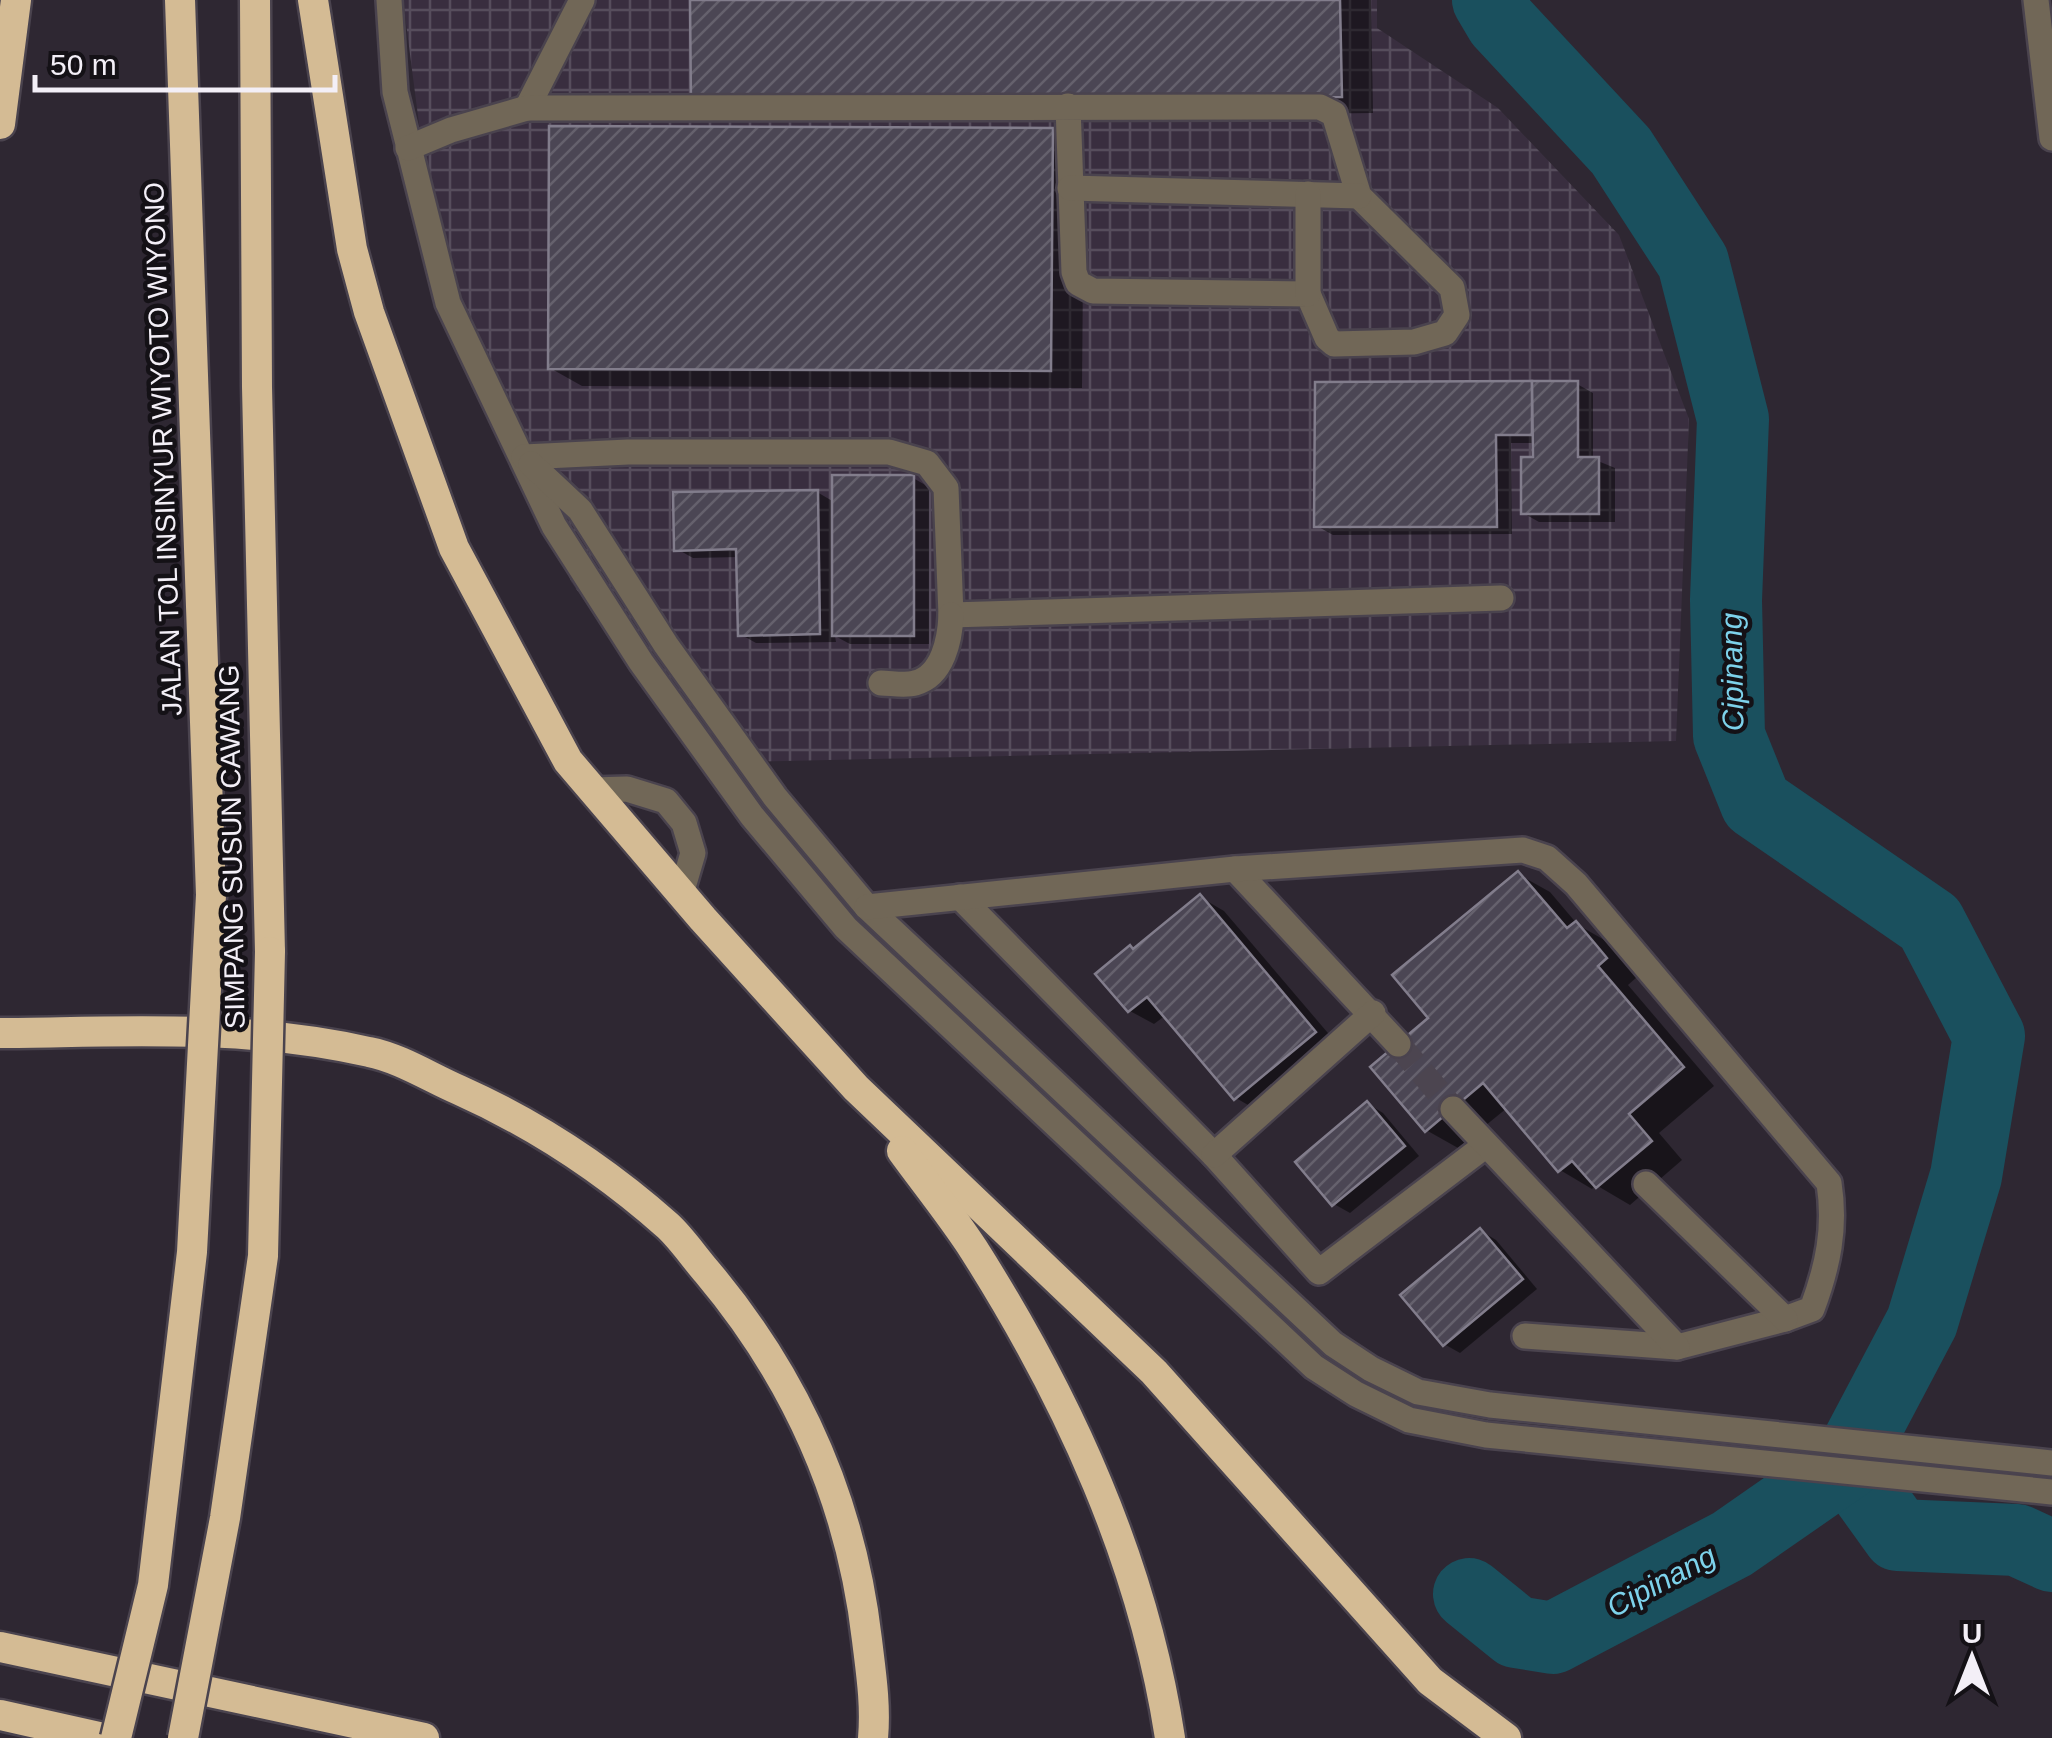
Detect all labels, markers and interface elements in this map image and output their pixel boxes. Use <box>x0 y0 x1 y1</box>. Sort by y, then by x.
scale bar <box>35 30 335 92</box>
text: 50 m <box>50 48 117 81</box>
street label: JALAN TOL INSINYUR WIYOTO WIYONO <box>138 182 188 716</box>
water label: Cipinang <box>1714 612 1750 731</box>
street label: SIMPANG SUSUN CAWANG <box>213 664 251 1030</box>
water label: Cipinang <box>1601 1538 1721 1623</box>
north arrow <box>1922 1608 2022 1708</box>
text: U <box>1962 1618 1982 1649</box>

